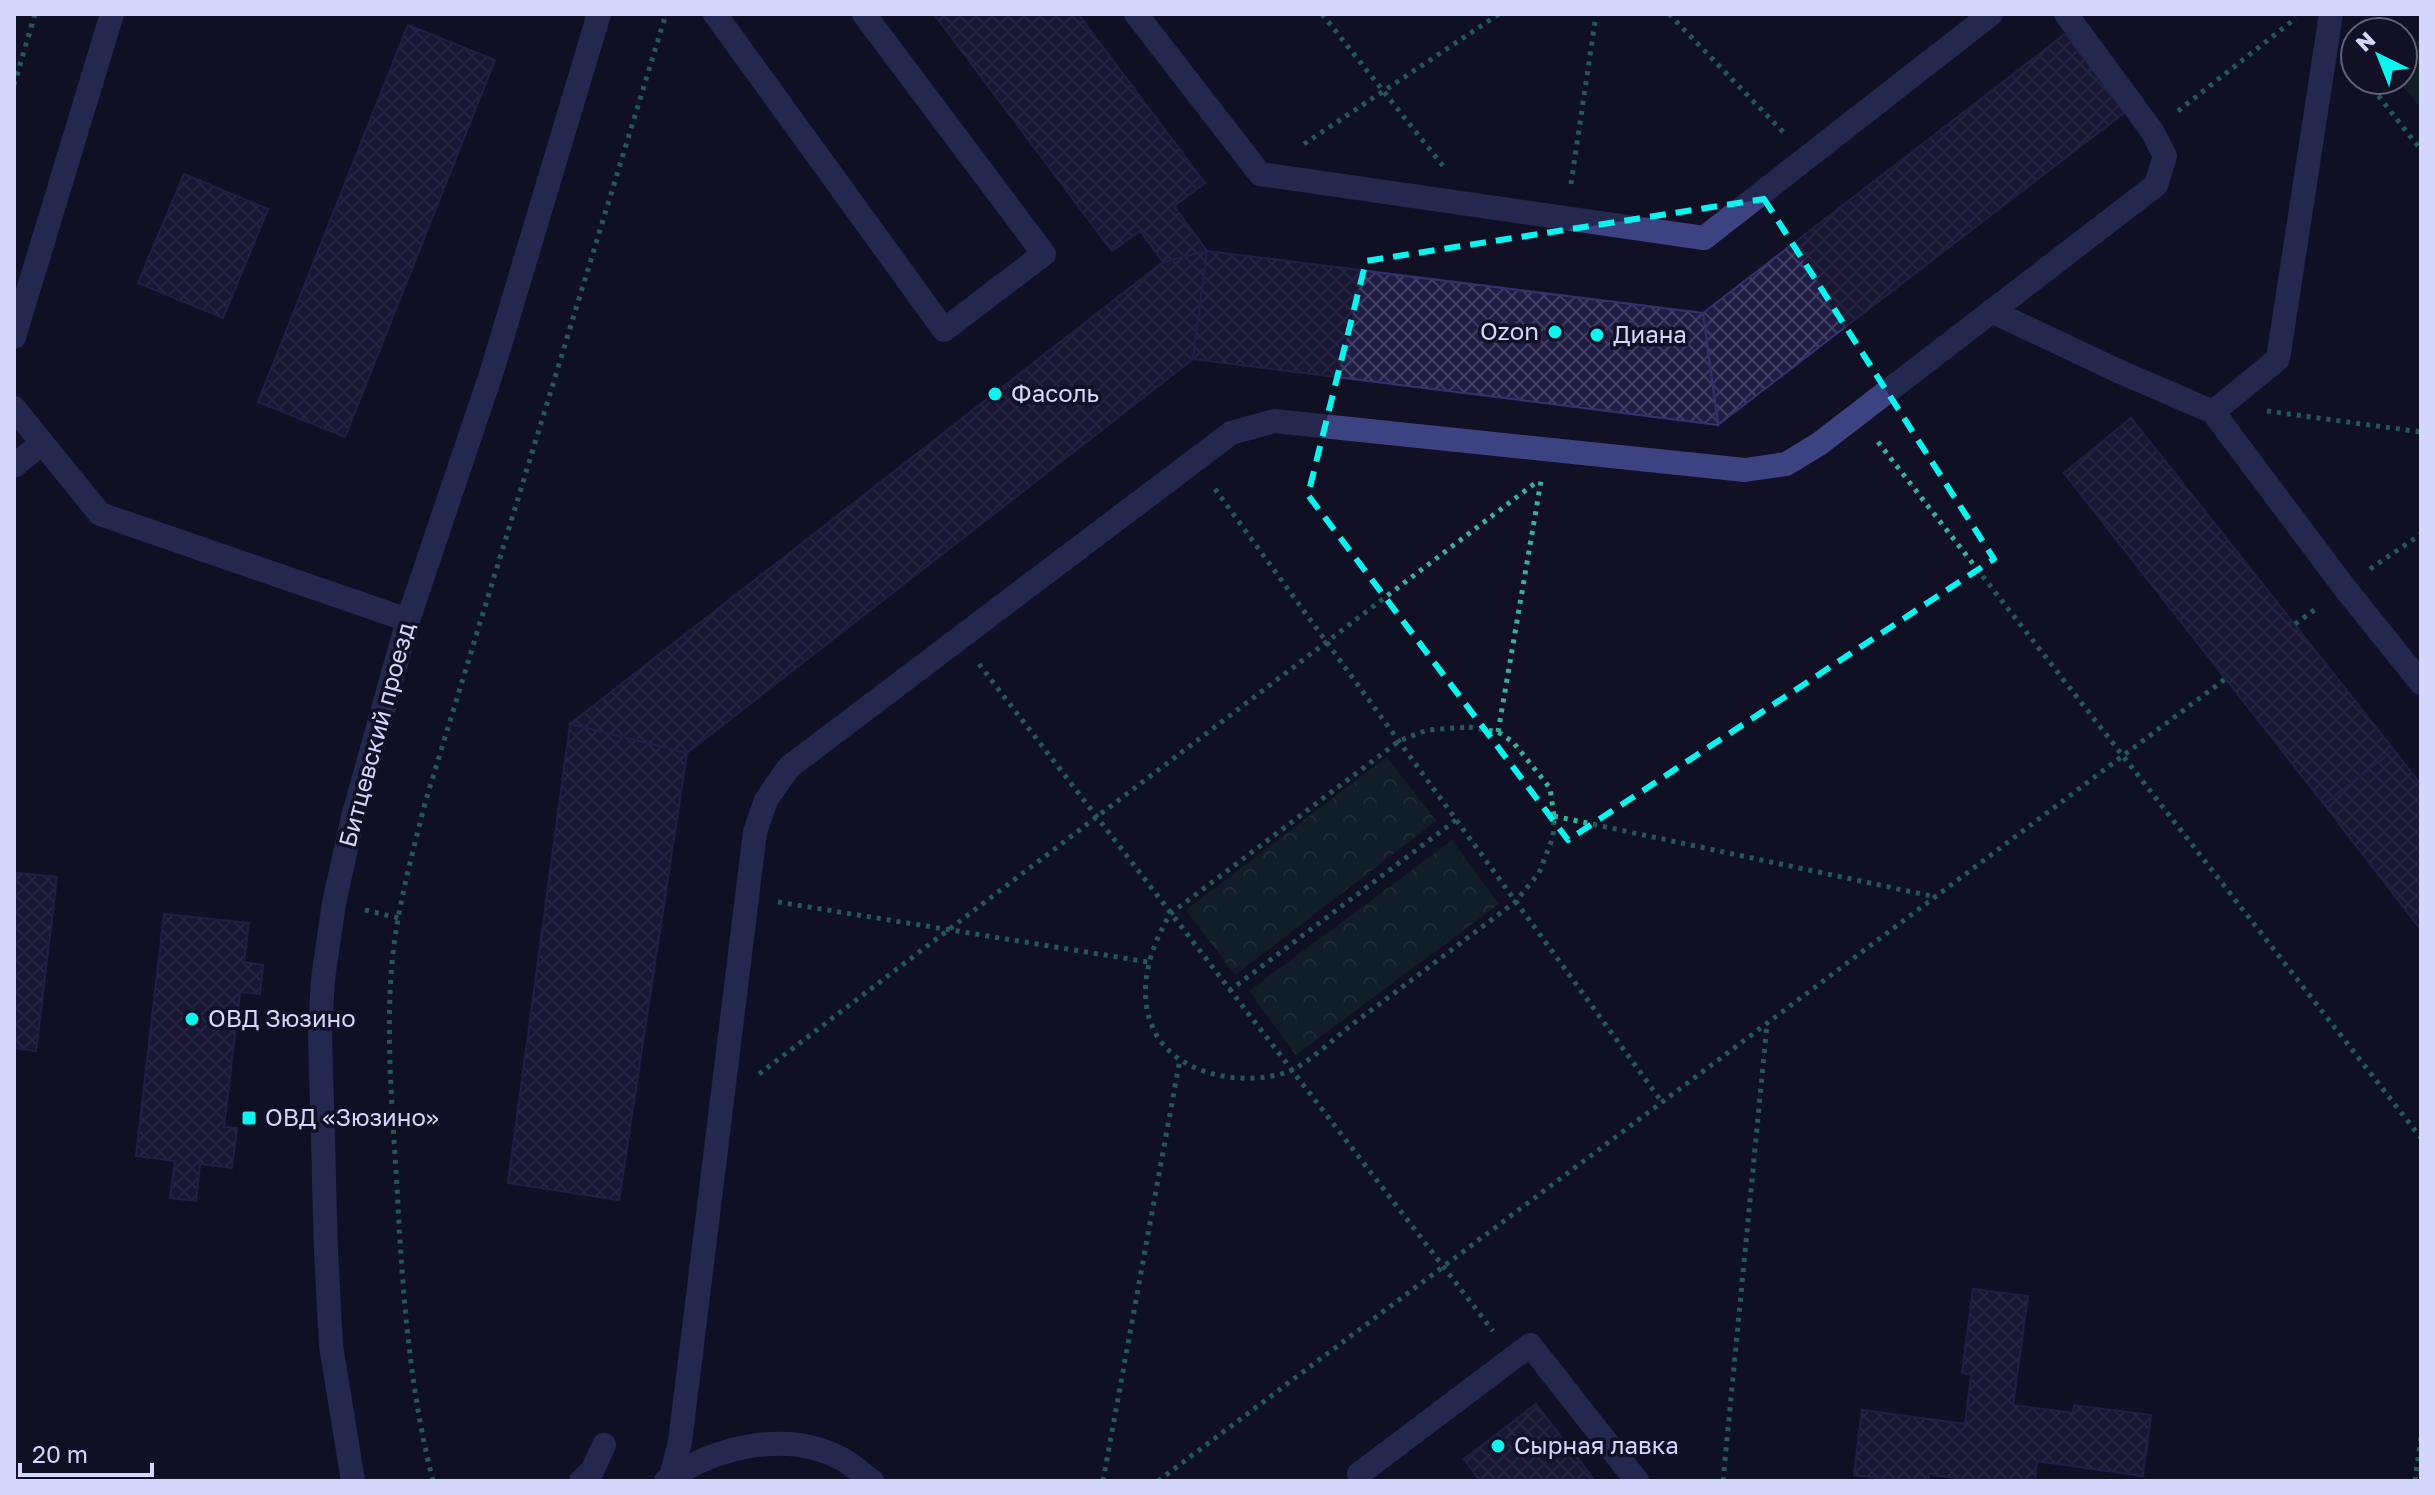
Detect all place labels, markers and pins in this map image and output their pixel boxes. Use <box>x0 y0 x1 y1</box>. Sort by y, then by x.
place label: Ozon <box>1480 316 1539 345</box>
place label: Диана <box>1613 319 1687 348</box>
marker: Ozon <box>1546 323 1564 341</box>
marker: Диана <box>1588 326 1606 344</box>
place label: Фасоль <box>1011 378 1099 407</box>
marker: Фасоль <box>986 385 1004 403</box>
place label: ОВД Зюзино <box>208 1003 356 1032</box>
marker: ОВД Зюзино <box>183 1010 201 1028</box>
place label: ОВД «Зюзино» <box>265 1102 439 1131</box>
marker: ОВД «Зюзино» <box>240 1109 258 1127</box>
place label: Сырная лавка <box>1514 1430 1679 1459</box>
marker: Сырная лавка <box>1489 1437 1507 1455</box>

